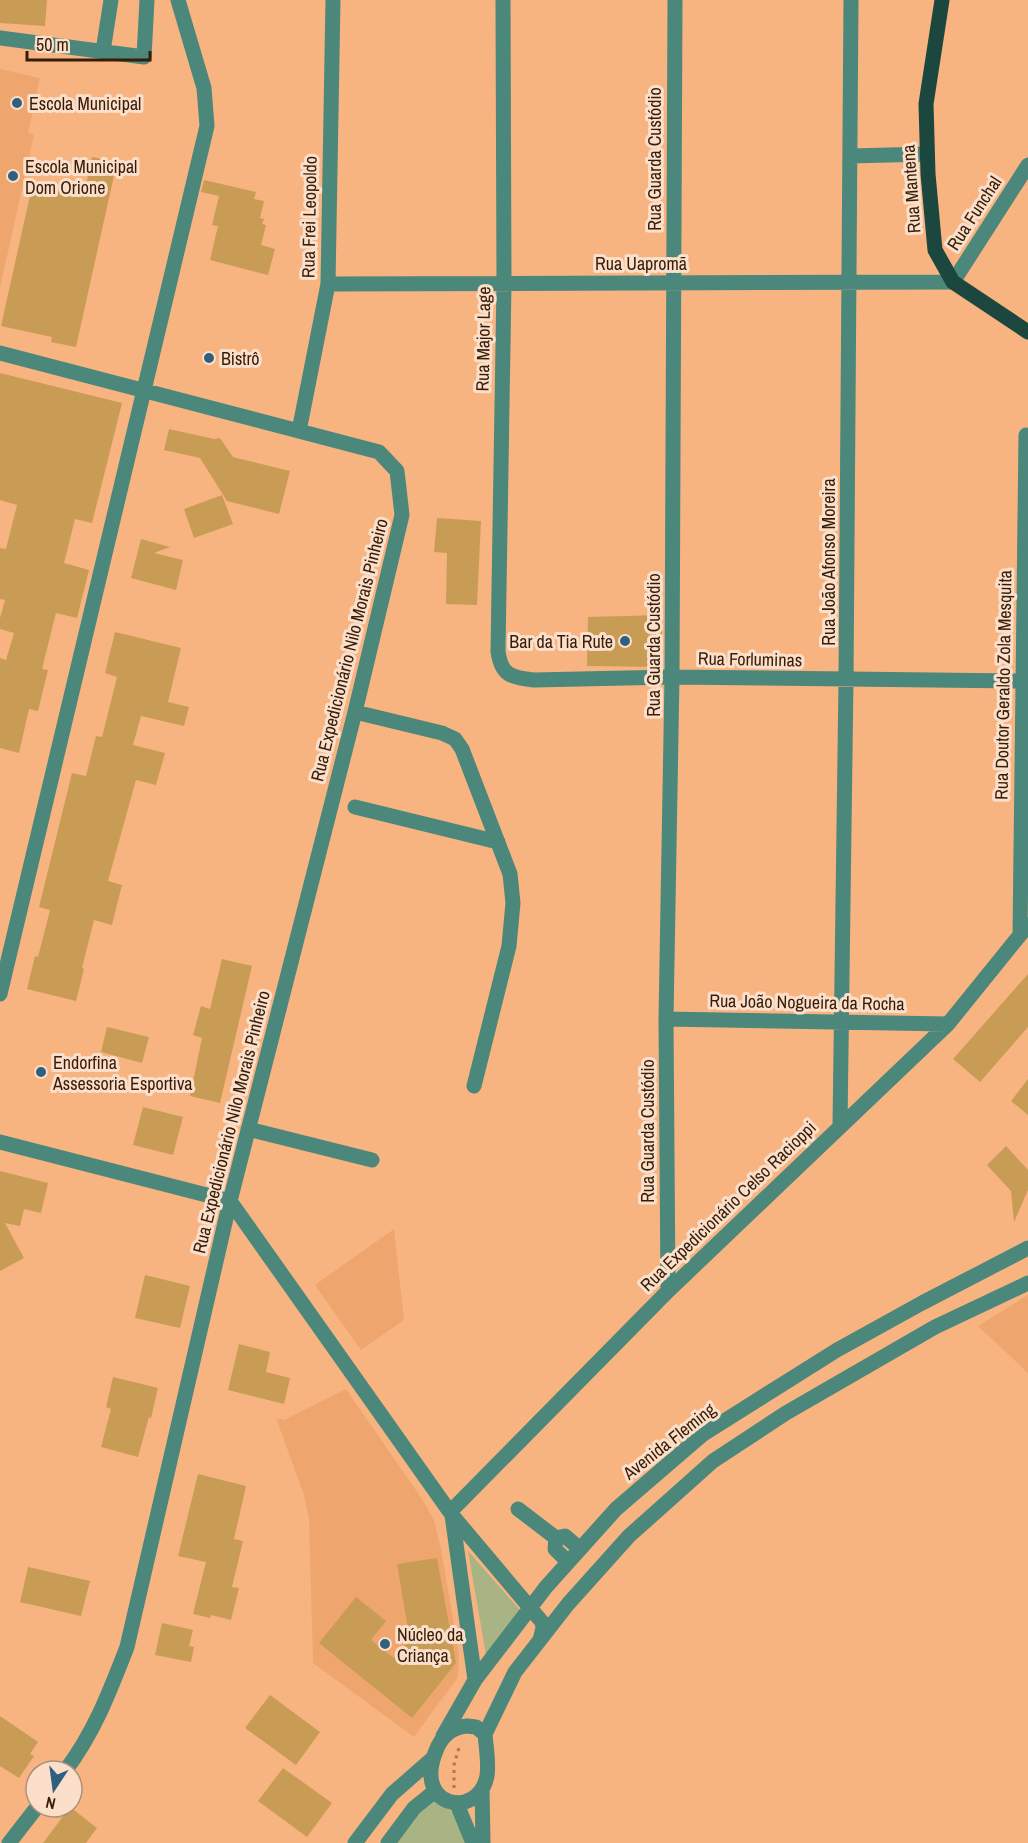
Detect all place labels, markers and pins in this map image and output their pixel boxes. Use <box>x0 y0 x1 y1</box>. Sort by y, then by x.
place label: Escola Municipal <box>29 91 141 116</box>
marker: Escola Municipal <box>10 96 24 110</box>
place label: Escola Municipal Dom Orione <box>25 154 137 200</box>
marker: Escola Municipal Dom Orione <box>6 169 20 183</box>
place label: Bistrô <box>221 346 260 371</box>
marker: Bistrô <box>202 351 216 365</box>
place label: Bar da Tia Rute <box>509 629 613 654</box>
marker: Bar da Tia Rute <box>618 634 632 648</box>
place label: Endorfina Assessoria Esportiva <box>52 1050 192 1096</box>
marker: Endorfina Assessoria Esportiva <box>34 1065 48 1079</box>
place label: Núcleo da Criança <box>397 1622 463 1668</box>
marker: Núcleo da Criança <box>378 1637 392 1651</box>

